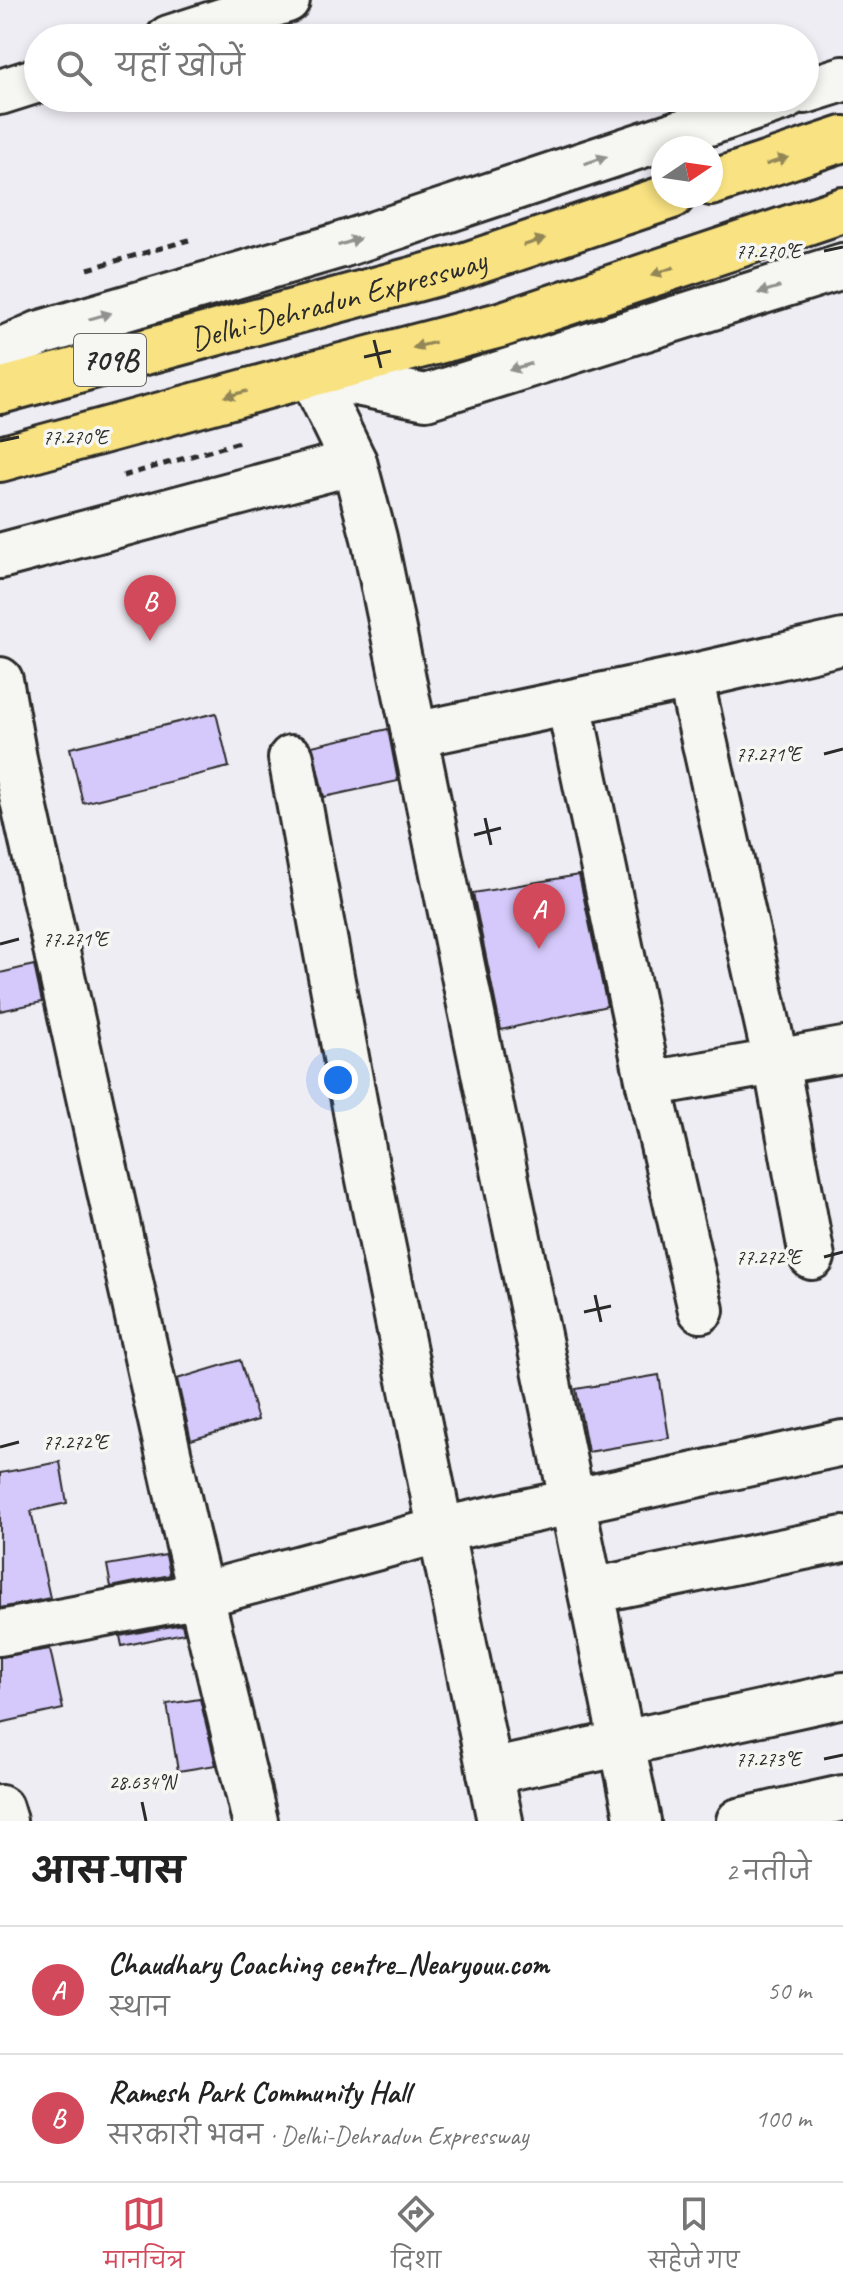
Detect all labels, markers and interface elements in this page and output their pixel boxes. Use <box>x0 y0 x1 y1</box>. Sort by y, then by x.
search box <box>24 24 819 112</box>
icon: search <box>52 46 96 90</box>
text: यहाँ खोजें <box>116 47 245 85</box>
north arrow <box>651 136 723 208</box>
one-way arrow <box>584 154 608 166</box>
one-way arrow <box>765 154 789 166</box>
one-way arrow <box>337 235 361 248</box>
one-way arrow <box>523 235 547 247</box>
street label: Delhi-Dehradun Expressway <box>185 239 493 359</box>
text: 77.270°E <box>735 239 803 264</box>
one-way arrow <box>651 265 675 277</box>
one-way arrow <box>756 284 780 296</box>
one-way arrow <box>88 309 112 322</box>
road number: 709B <box>74 334 146 386</box>
one-way arrow <box>411 339 436 351</box>
one-way arrow <box>508 361 532 374</box>
one-way arrow <box>223 389 248 401</box>
text: 77.270°E <box>42 425 110 450</box>
pin: B <box>124 575 176 641</box>
text: 77.271°E <box>735 742 803 767</box>
pin: A <box>513 883 565 949</box>
text: 77.271°E <box>42 927 110 952</box>
your location <box>318 1060 358 1100</box>
text: 77.272°E <box>735 1245 803 1270</box>
text: 77.272°E <box>42 1430 110 1455</box>
text: 77.273°E <box>735 1747 803 1772</box>
text: 28.634°N <box>109 1770 178 1795</box>
text: आस-पास <box>32 1849 185 1892</box>
text: 2 नतीजे <box>726 1855 811 1888</box>
text: Chaudhary Coaching centre_Nearyouu.com <box>108 1945 549 1983</box>
text: A <box>51 1974 65 2007</box>
text: 50 m <box>767 1974 811 2007</box>
text: स्थान <box>108 1991 170 2024</box>
text: Ramesh Park Community Hall <box>108 2073 410 2111</box>
text: B <box>51 2102 65 2135</box>
text: 100 m <box>755 2102 811 2135</box>
text: सरकारी भवन · Delhi-Dehradun Expressway <box>108 2119 528 2152</box>
tab: मानचित्र <box>104 2192 184 2285</box>
tab: दिशा <box>391 2192 441 2285</box>
tab: सहेजे गए <box>648 2192 739 2285</box>

